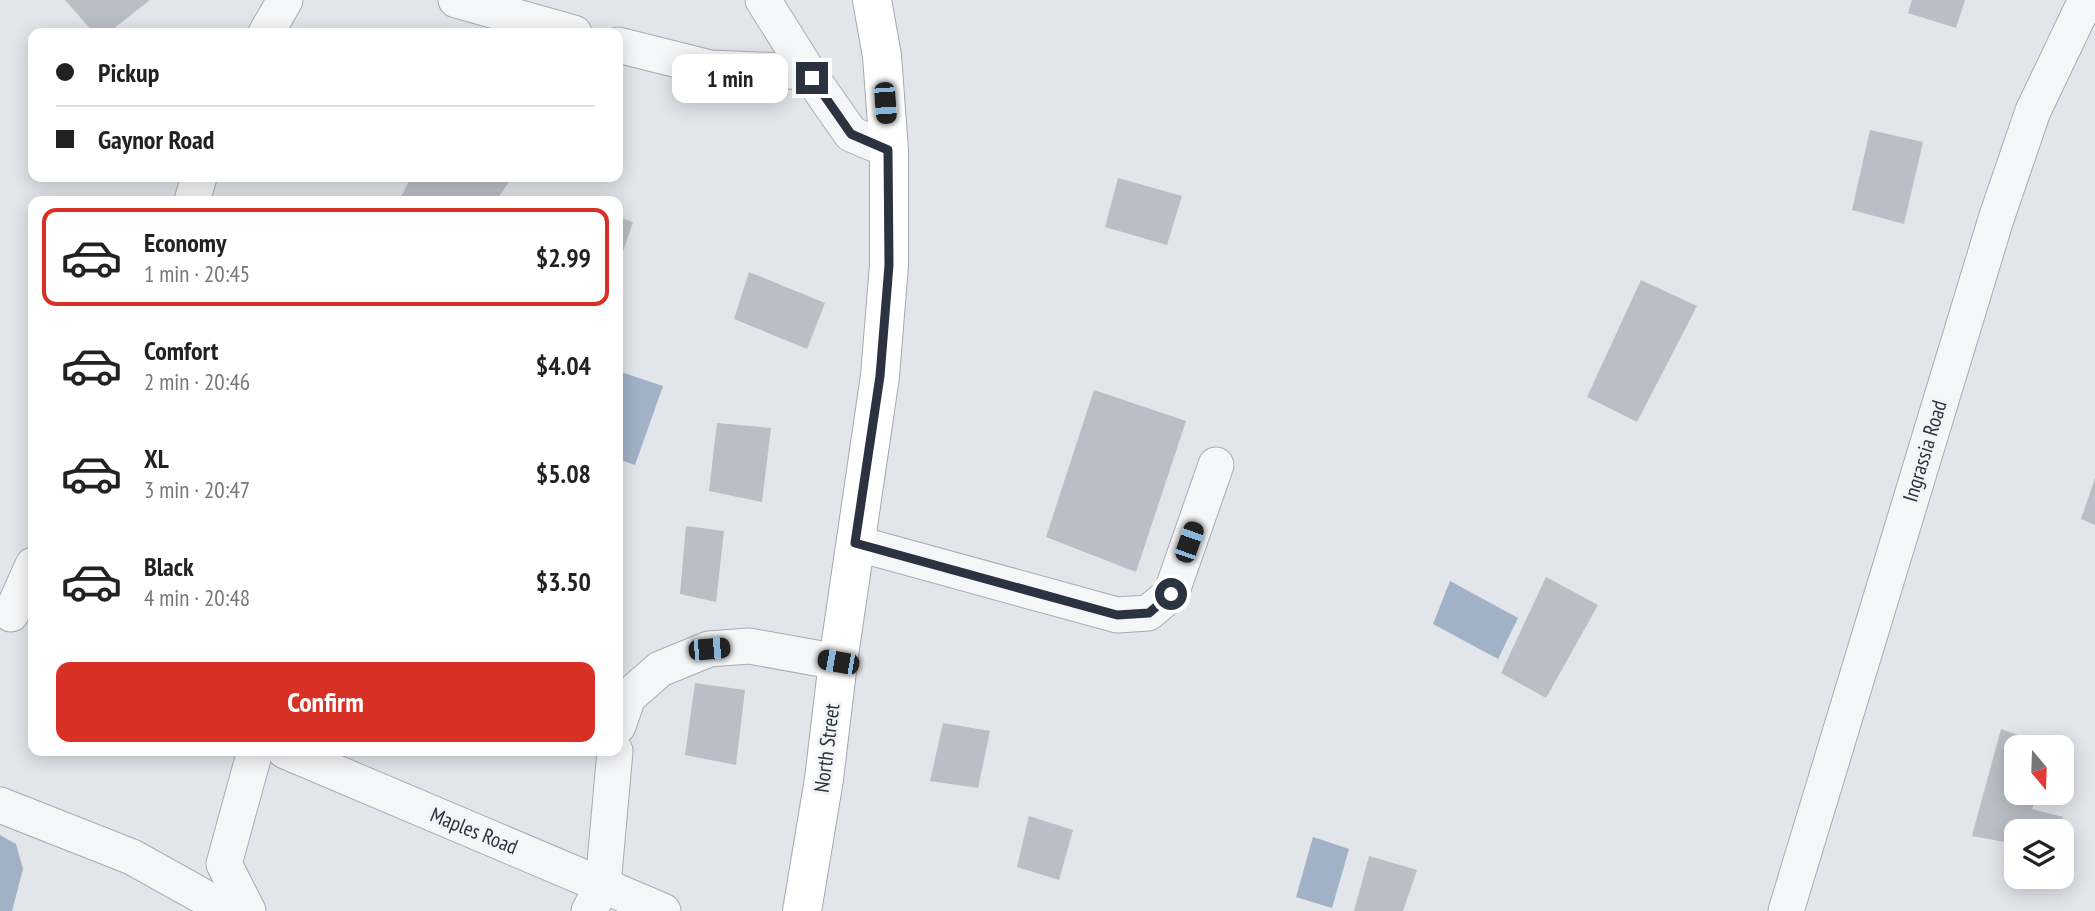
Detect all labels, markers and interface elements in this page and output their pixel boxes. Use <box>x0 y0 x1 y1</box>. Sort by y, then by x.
callout: 1 min <box>672 54 788 102</box>
text: Pickup <box>98 56 159 89</box>
route end <box>796 62 828 94</box>
text: 1 min <box>707 64 753 93</box>
car <box>874 81 897 125</box>
text: Gaynor Road <box>98 123 214 156</box>
icon: car <box>60 226 123 289</box>
text: Economy <box>144 226 226 259</box>
text: $2.99 <box>536 241 591 274</box>
text: 1 min · 20:45 <box>144 259 250 288</box>
icon: car <box>60 334 123 397</box>
text: Comfort <box>144 334 218 367</box>
text: $4.04 <box>536 349 591 382</box>
text: 2 min · 20:46 <box>144 367 250 396</box>
street label: Ingrassia Road <box>1896 397 1953 505</box>
icon: car <box>60 442 123 505</box>
text: XL <box>144 442 169 475</box>
text: $5.08 <box>536 457 591 490</box>
text: 3 min · 20:47 <box>144 475 250 504</box>
car <box>1173 519 1206 565</box>
icon: car <box>60 550 123 613</box>
text: Black <box>144 550 194 583</box>
text: $3.50 <box>536 565 591 598</box>
route start <box>1155 578 1187 610</box>
text: 4 min · 20:48 <box>144 583 250 612</box>
car <box>688 637 731 661</box>
car <box>816 648 861 676</box>
button: Confirm <box>56 662 595 742</box>
street label: North Street <box>808 702 845 794</box>
north arrow <box>2004 735 2074 805</box>
map controls <box>2004 735 2074 889</box>
street label: Maples Road <box>427 801 522 860</box>
button: layers <box>2004 819 2074 889</box>

